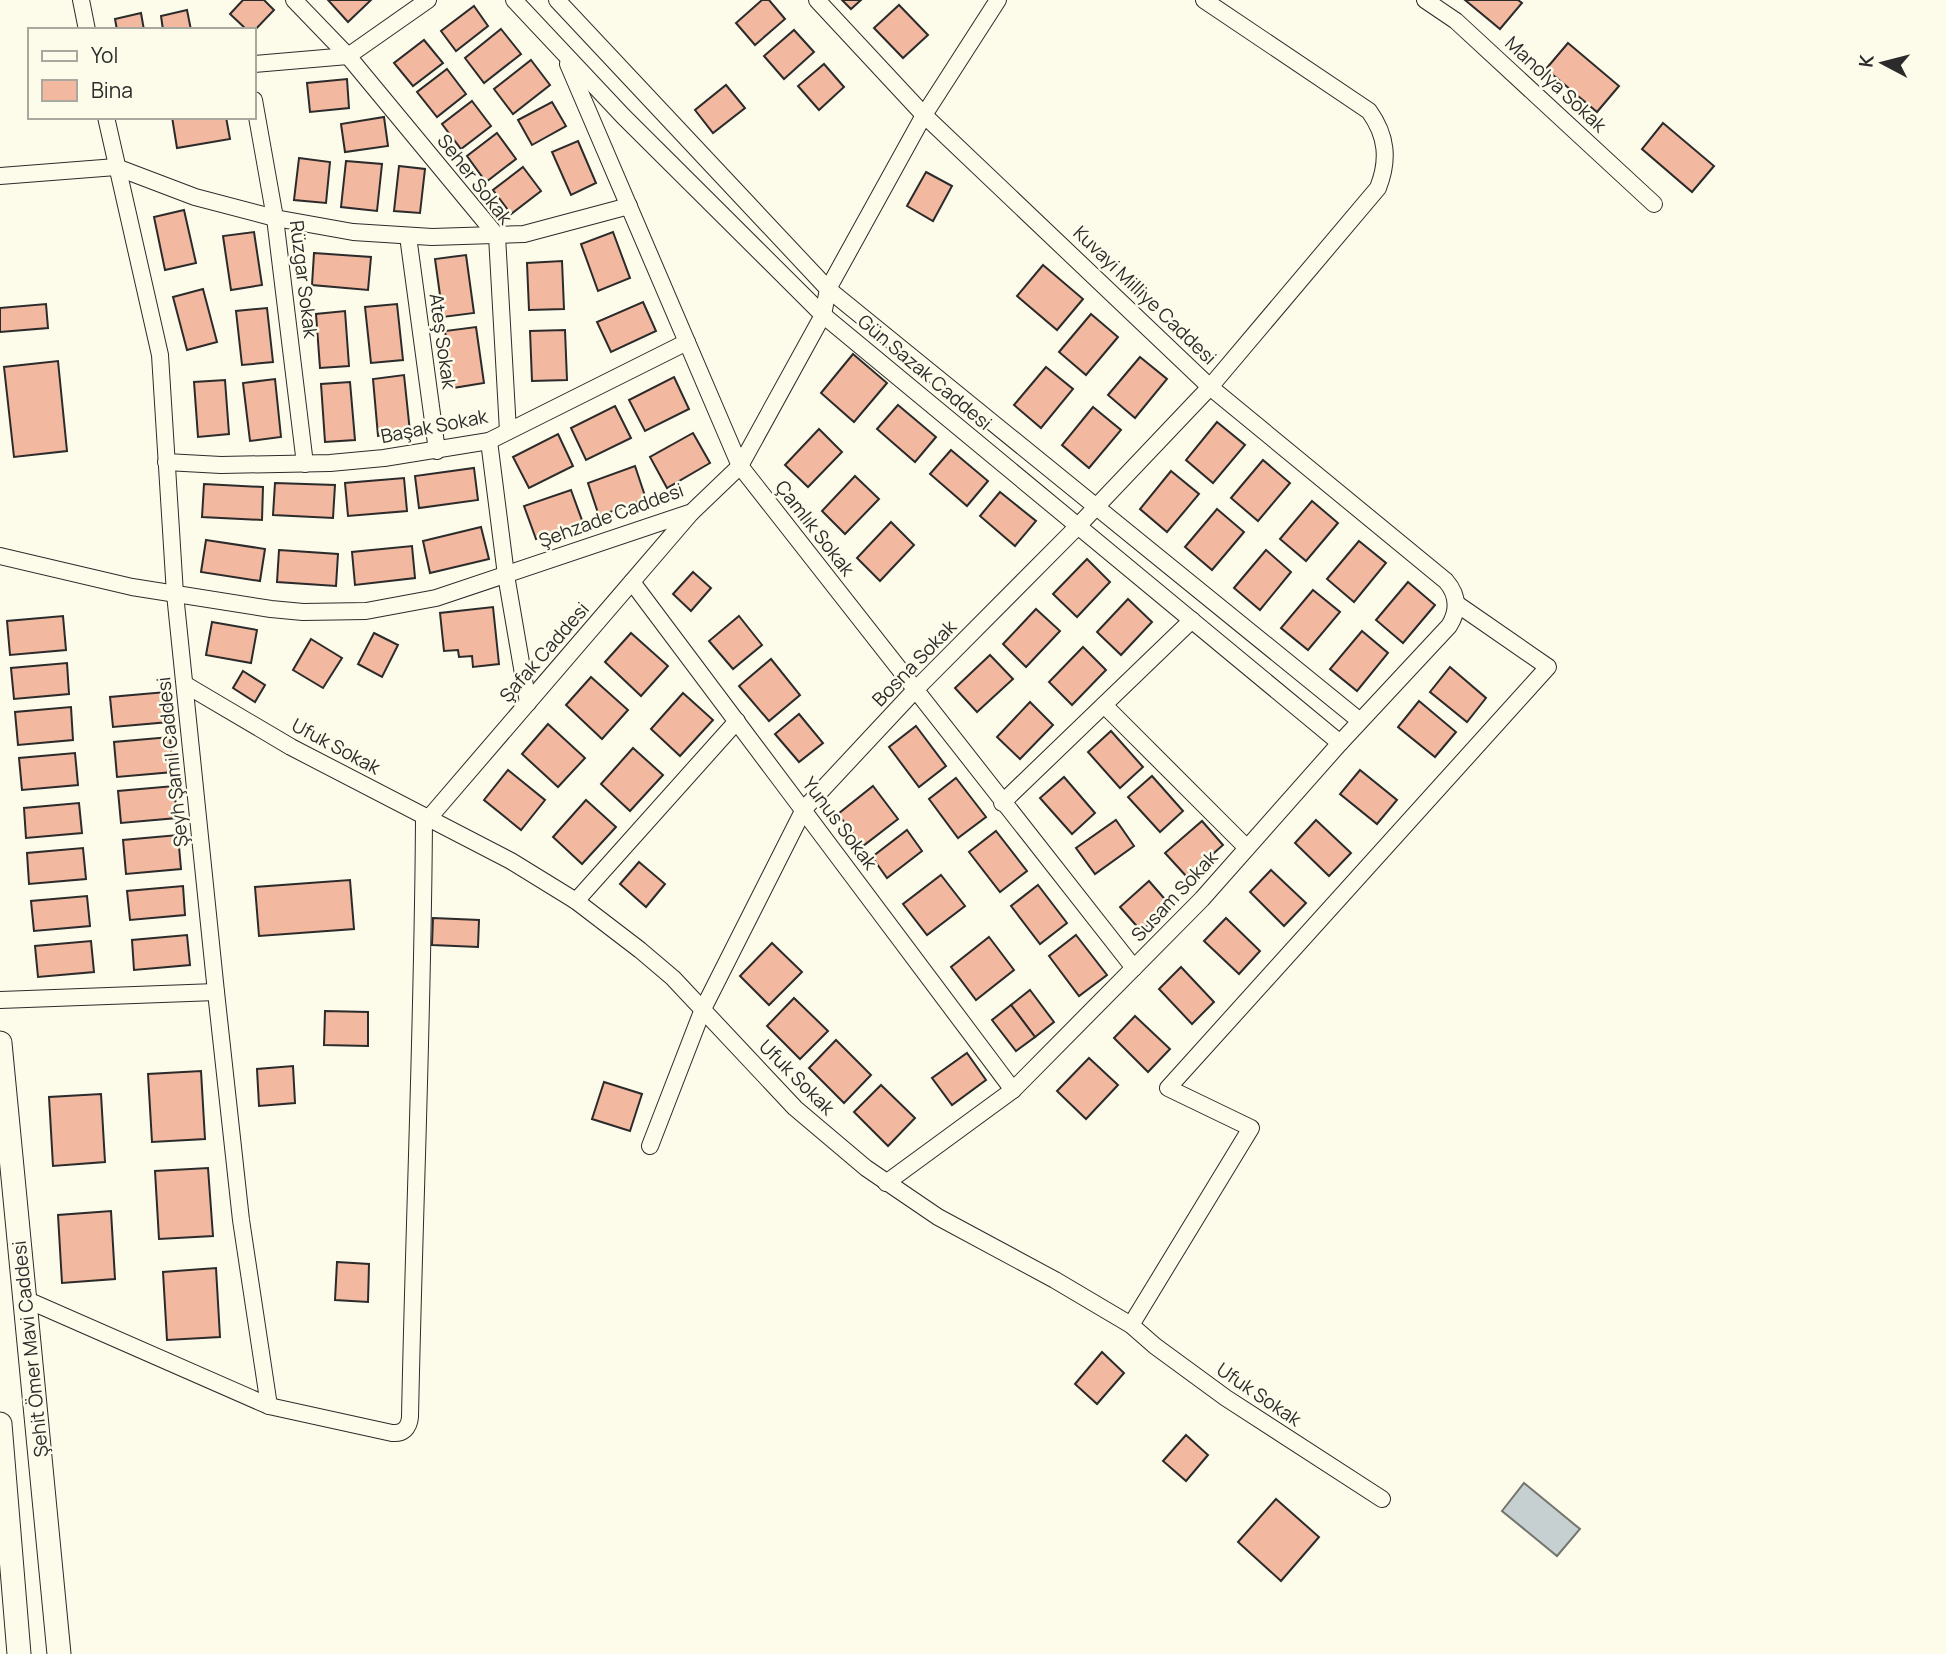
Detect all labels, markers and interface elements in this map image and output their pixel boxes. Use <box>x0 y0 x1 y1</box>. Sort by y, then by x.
legend <box>28 28 256 119</box>
north arrow <box>1848 28 1918 98</box>
street label: Manolya Sokak <box>1500 30 1613 138</box>
text: Yol <box>91 41 118 69</box>
text: K <box>1852 53 1880 69</box>
text: Bina <box>91 76 133 104</box>
street label: Seher Sokak <box>431 128 519 230</box>
street label: Rüzgar Sokak <box>284 219 324 340</box>
street label: Kuvayi Milliye Caddesi <box>1068 220 1222 370</box>
street label: Ateş Sokak <box>423 292 463 391</box>
street label: Gün Sazak Caddesi <box>852 308 998 436</box>
street label: Başak Sokak <box>378 403 490 449</box>
street label: Çamlık Sokak <box>769 475 861 582</box>
street label: Şehzade Caddesi <box>535 477 687 553</box>
street label: Şafak Caddesi <box>493 596 595 708</box>
street label: Bosna Sokak <box>866 614 962 712</box>
street label: Şeyh Şamil Caddesi <box>150 676 194 848</box>
street label: Ufuk Sokak <box>287 712 385 781</box>
street label: Yunus Sokak <box>797 771 884 875</box>
street label: Susam Sokak <box>1125 844 1223 947</box>
street label: Ufuk Sokak <box>754 1034 841 1121</box>
street label: Şehit Ömer Mavi Caddesi <box>6 1239 54 1459</box>
street label: Ufuk Sokak <box>1212 1356 1307 1432</box>

